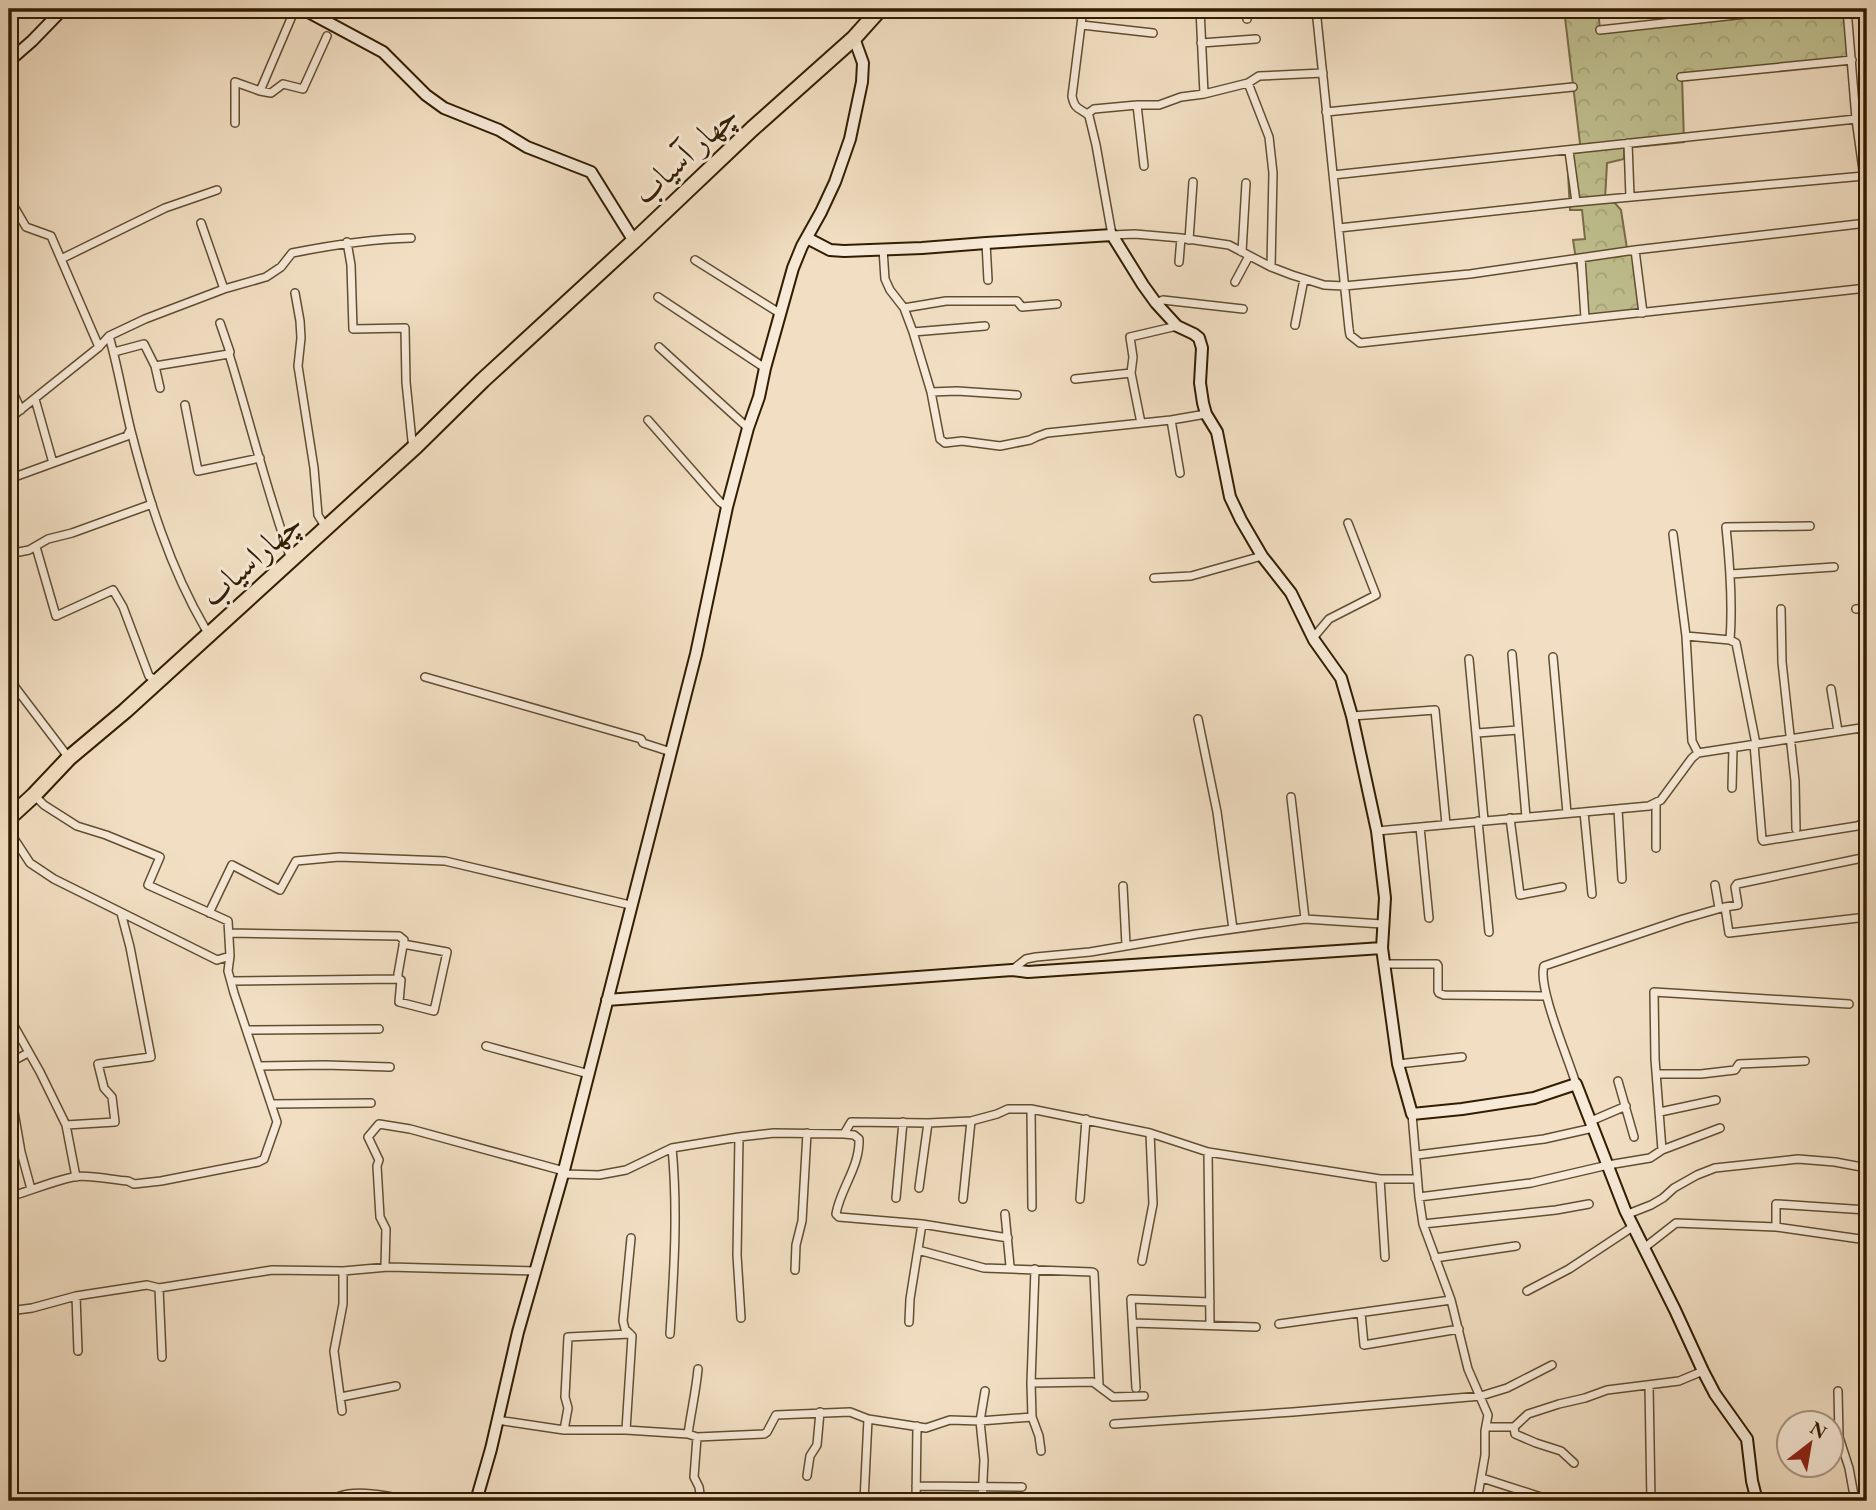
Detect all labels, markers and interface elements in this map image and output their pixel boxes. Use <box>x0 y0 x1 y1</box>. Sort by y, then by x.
street label: چهار آسیاب <box>623 94 747 214</box>
street label: چهاراسیاب <box>191 502 311 616</box>
north arrow <box>1774 1408 1844 1478</box>
text: N <box>1805 1415 1832 1445</box>

